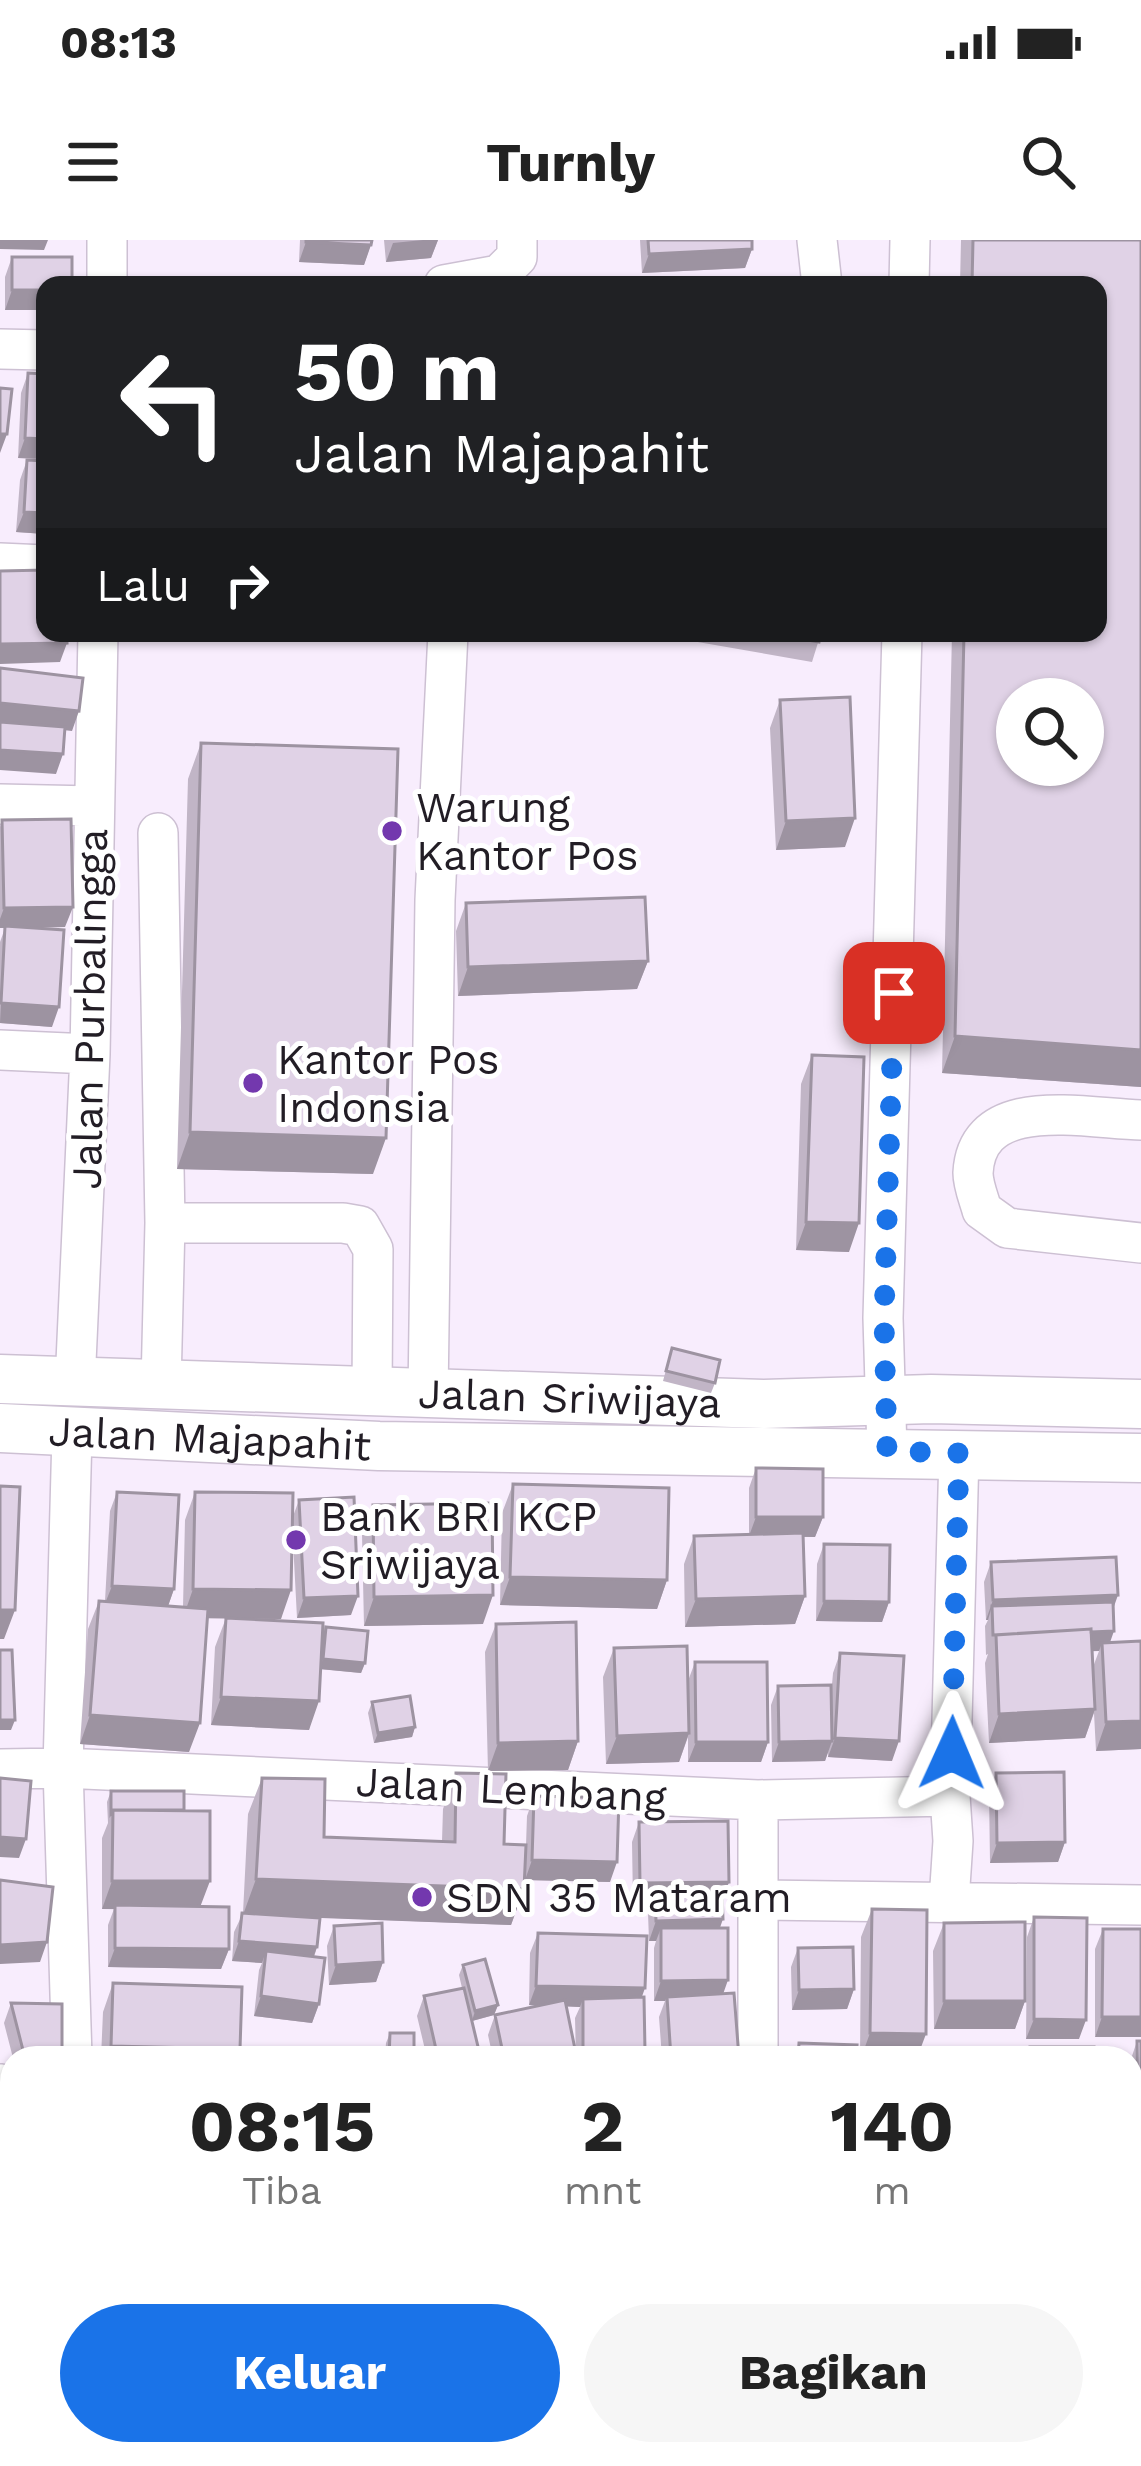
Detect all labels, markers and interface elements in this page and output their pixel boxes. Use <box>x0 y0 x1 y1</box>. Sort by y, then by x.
text: 08:13 <box>60 16 177 69</box>
icon: menu <box>60 129 126 195</box>
icon: search <box>1015 129 1081 195</box>
text: Turnly <box>486 131 655 194</box>
text: 50 m <box>294 322 500 420</box>
icon: left <box>96 324 252 480</box>
text: Jalan Majapahit <box>294 422 709 485</box>
icon: right <box>214 552 280 618</box>
text: Lalu <box>96 559 190 612</box>
map controls <box>996 678 1104 786</box>
button: search <box>996 678 1104 786</box>
place label: Warung Kantor Pos <box>416 783 638 880</box>
marker: Warung Kantor Pos <box>379 818 405 844</box>
street label: Jalan Purbalingga <box>62 828 117 1190</box>
pin <box>843 942 945 1044</box>
icon: arrive <box>861 960 927 1026</box>
place label: Kantor Pos Indonsia <box>277 1035 499 1132</box>
marker: Kantor Pos Indonsia <box>240 1070 266 1096</box>
street label: Jalan Sriwijaya <box>417 1369 722 1428</box>
street label: Jalan Majapahit <box>47 1406 372 1471</box>
place label: Bank BRI KCP Sriwijaya <box>320 1492 597 1589</box>
marker: Bank BRI KCP Sriwijaya <box>283 1527 309 1553</box>
position arrow <box>889 1690 1015 1816</box>
street label: Jalan Lembang <box>354 1757 668 1822</box>
place label: SDN 35 Mataram <box>446 1873 792 1922</box>
marker: SDN 35 Mataram <box>409 1884 435 1910</box>
text: 08:15 <box>189 2084 375 2168</box>
text: 2 <box>581 2084 624 2168</box>
text: 140 <box>830 2084 954 2168</box>
text: Tiba <box>242 2168 322 2213</box>
text: mnt <box>564 2168 641 2213</box>
text: m <box>874 2168 911 2213</box>
button: Keluar <box>60 2304 560 2442</box>
button: Bagikan <box>584 2304 1083 2442</box>

